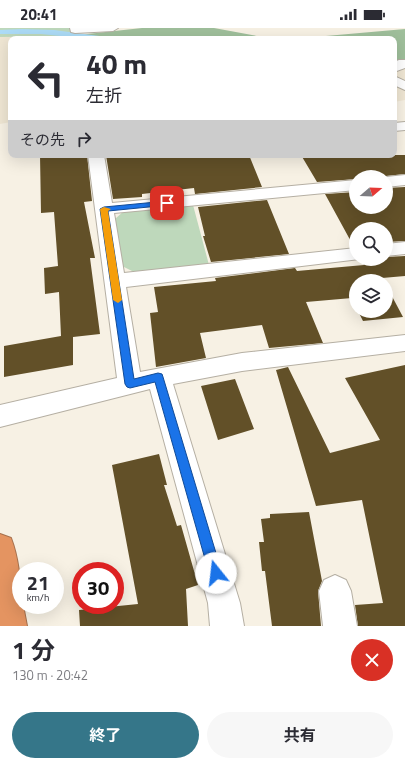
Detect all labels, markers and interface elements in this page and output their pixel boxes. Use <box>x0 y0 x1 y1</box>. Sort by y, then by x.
text: 20:41 <box>20 3 57 26</box>
text: 40 m <box>86 42 147 85</box>
icon: left <box>20 52 72 104</box>
text: 左折 <box>86 82 122 109</box>
text: その先 <box>20 128 65 151</box>
icon: right <box>73 128 95 150</box>
north arrow <box>349 170 393 214</box>
map controls <box>349 170 393 318</box>
pin <box>150 186 184 220</box>
icon: arrive <box>156 192 178 214</box>
button: search <box>349 222 393 266</box>
button: layers <box>349 274 393 318</box>
position arrow <box>195 552 237 594</box>
speed limit sign: 30 <box>72 562 124 614</box>
text: 21 <box>27 567 49 598</box>
text: km/h <box>27 590 49 605</box>
text: 1 分 <box>12 632 55 668</box>
button: close <box>351 639 393 681</box>
text: 130 m · 20:42 <box>12 665 88 685</box>
button: 終了 <box>12 712 199 758</box>
button: 共有 <box>207 712 393 758</box>

